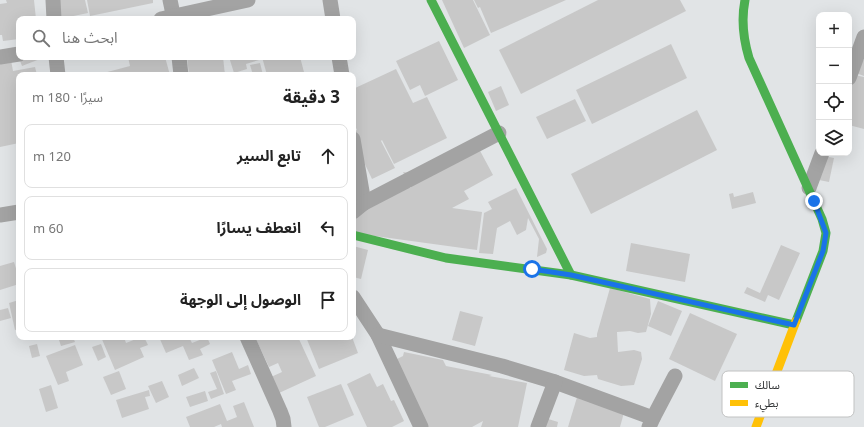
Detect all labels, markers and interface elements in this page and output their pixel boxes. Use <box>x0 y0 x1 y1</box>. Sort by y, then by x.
map controls <box>816 12 852 156</box>
button: + <box>816 12 852 48</box>
search box <box>16 16 356 60</box>
icon: search <box>30 27 52 49</box>
text: ابحث هنا <box>62 27 118 47</box>
button: − <box>816 48 852 84</box>
button: locate <box>816 84 852 120</box>
text: 3 دقيقة <box>283 85 340 108</box>
text: سيرًا · 180 m <box>32 88 103 106</box>
button: layers <box>816 120 852 156</box>
text: تابع السير <box>237 145 301 165</box>
icon: ahead <box>317 145 339 167</box>
text: 120 m <box>33 147 71 165</box>
route end <box>805 192 823 210</box>
text: انعطف يسارًا <box>217 217 301 237</box>
icon: left <box>317 217 339 239</box>
text: 60 m <box>33 219 63 237</box>
route start <box>523 260 541 278</box>
text: الوصول إلى الوجهة <box>180 289 301 309</box>
icon: arrive <box>317 289 339 311</box>
legend <box>722 371 854 417</box>
text: سالك <box>755 377 780 392</box>
text: بطيء <box>755 395 778 413</box>

